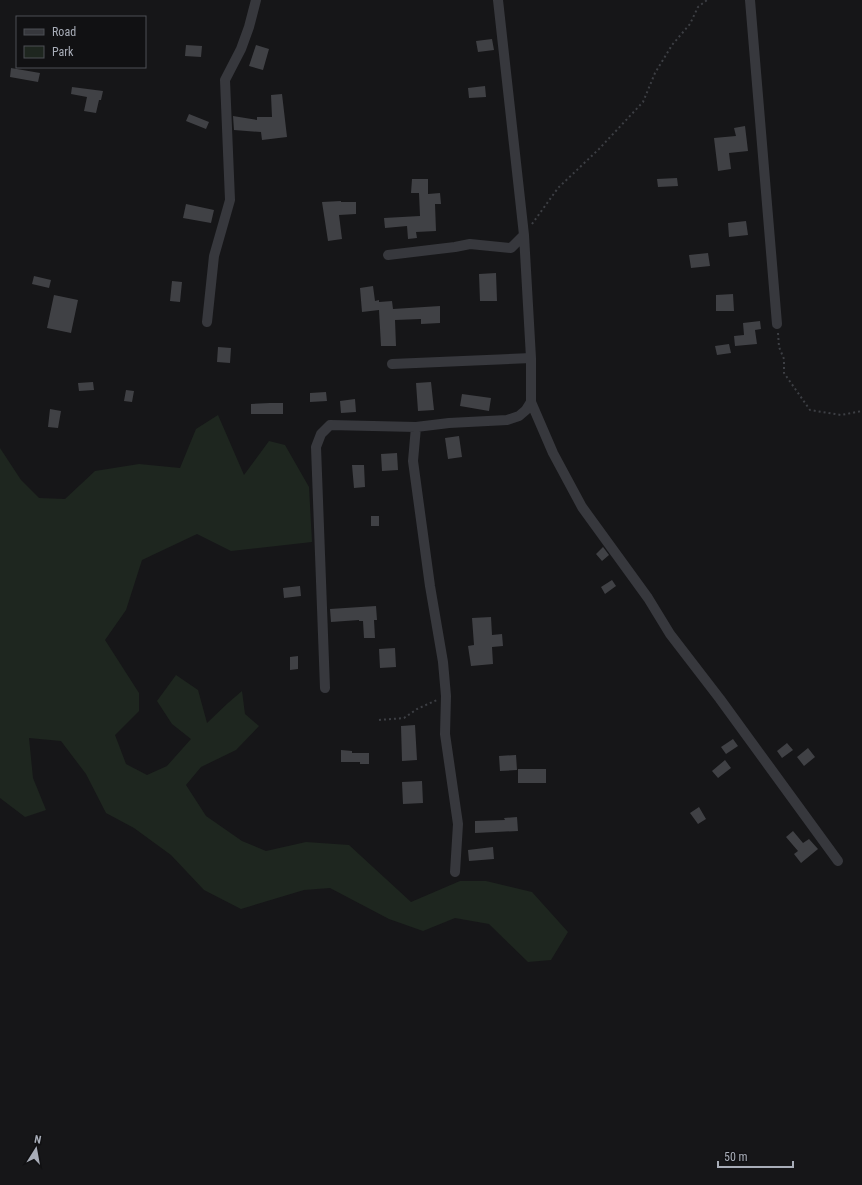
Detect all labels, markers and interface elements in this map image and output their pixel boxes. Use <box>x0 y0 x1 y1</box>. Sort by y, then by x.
legend <box>16 16 146 68</box>
text: Road <box>52 25 76 39</box>
text: Park <box>52 45 74 59</box>
north arrow <box>16 1129 56 1169</box>
text: N <box>33 1133 43 1147</box>
scale bar <box>718 1143 793 1169</box>
text: 50 m <box>724 1150 748 1164</box>

